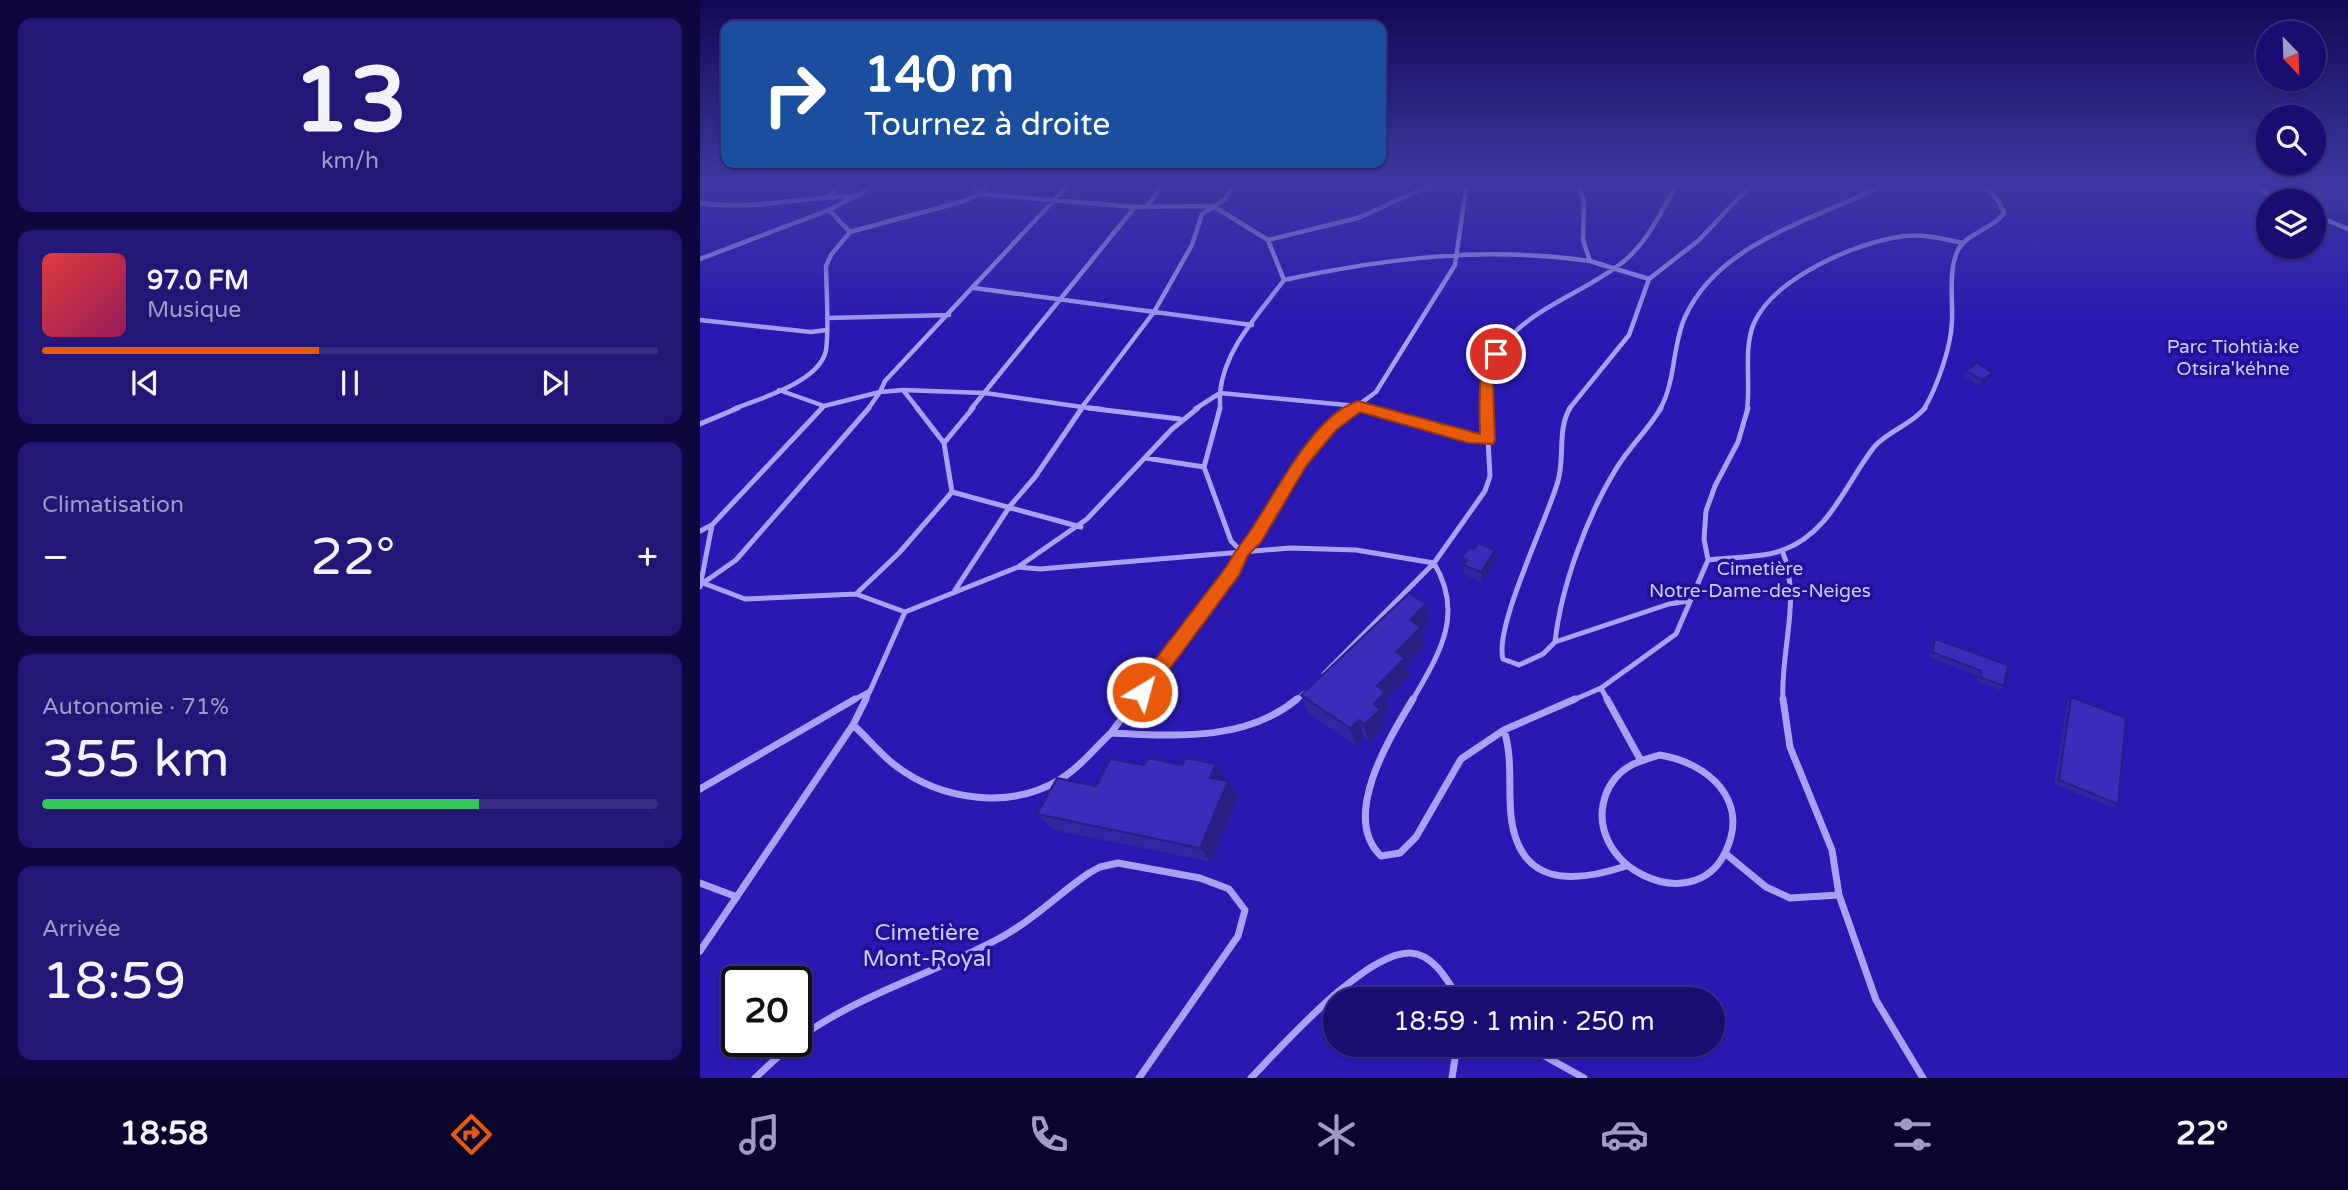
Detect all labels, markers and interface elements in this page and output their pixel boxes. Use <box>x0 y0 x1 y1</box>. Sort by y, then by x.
north arrow <box>2256 21 2326 91</box>
map controls <box>2256 21 2326 259</box>
text: 13 <box>293 46 407 156</box>
text: 140 m <box>864 46 1014 105</box>
icon: right <box>749 49 840 140</box>
button: search <box>2256 105 2326 175</box>
text: Tournez à droite <box>864 106 1110 144</box>
text: km/h <box>321 147 379 175</box>
button: layers <box>2256 189 2326 259</box>
text: 97.0 FM <box>147 265 249 296</box>
text: Musique <box>147 296 241 324</box>
pin <box>1466 324 1526 384</box>
icon: arrive <box>1477 335 1515 373</box>
park label: Parc Tiohtià:ke Otsira'kéhne <box>2167 336 2299 380</box>
icon: previous <box>126 364 164 402</box>
icon: pause <box>331 364 369 402</box>
icon: next <box>536 364 574 402</box>
text: Climatisation <box>42 491 184 519</box>
text: 22° <box>310 526 395 589</box>
text: − <box>42 535 69 581</box>
text: + <box>637 535 658 581</box>
park label: Cimetière Notre-Dame-des-Neiges <box>1649 558 1871 602</box>
position arrow <box>1105 655 1179 729</box>
text: Autonomie · 71% <box>42 693 229 721</box>
text: 355 km <box>42 728 230 791</box>
text: Arrivée <box>42 915 120 943</box>
park label: Cimetière Mont-Royal <box>863 919 991 973</box>
text: 18:59 <box>42 950 186 1013</box>
speed limit sign: 20 <box>721 966 812 1057</box>
text: 18:59 · 1 min · 250 m <box>1393 1006 1655 1037</box>
icon: directions <box>447 1110 496 1159</box>
icon: music <box>735 1110 784 1159</box>
icon: phone <box>1024 1110 1073 1159</box>
icon: climate <box>1312 1110 1361 1159</box>
icon: car <box>1600 1110 1649 1159</box>
icon: filters <box>1888 1110 1937 1159</box>
text: 18:58 <box>120 1115 208 1153</box>
text: 22° <box>2176 1115 2228 1153</box>

